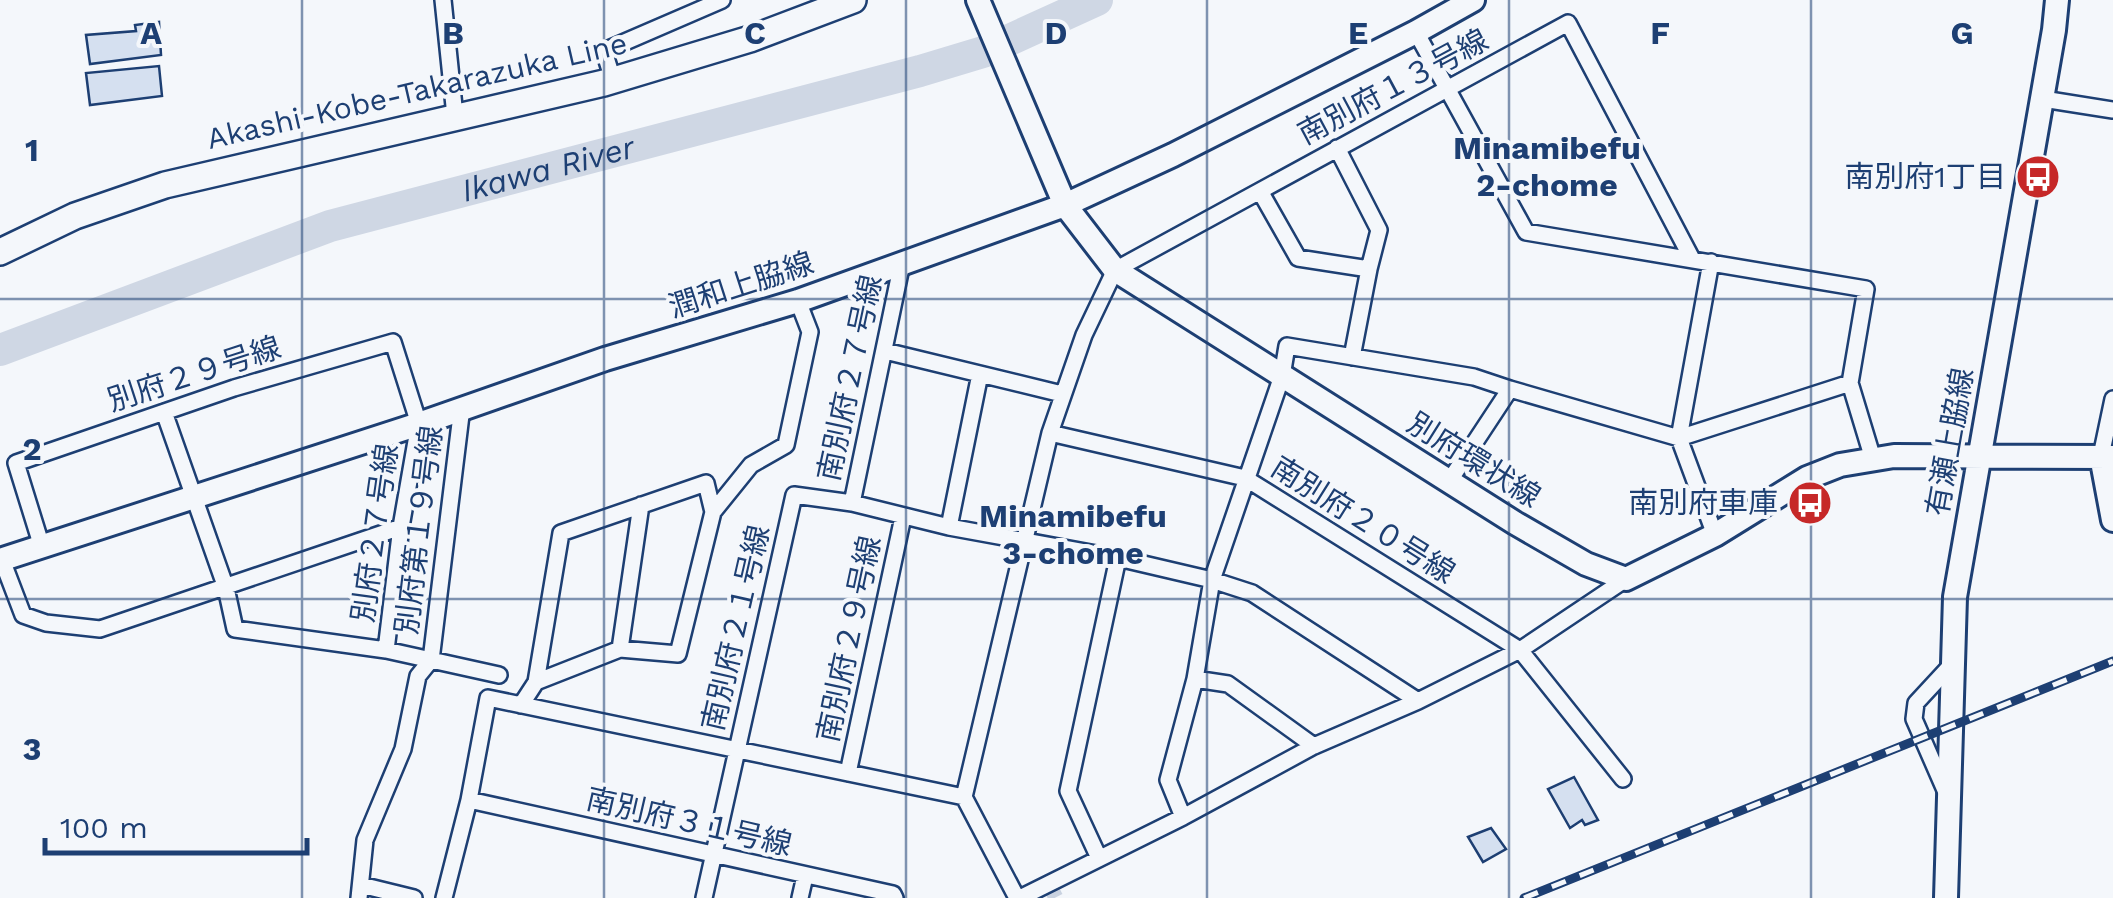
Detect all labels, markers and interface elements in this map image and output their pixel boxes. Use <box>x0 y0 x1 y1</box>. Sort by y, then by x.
text: A <box>140 14 162 52</box>
text: B <box>442 14 464 52</box>
text: C <box>744 14 766 52</box>
text: D <box>1045 14 1067 52</box>
text: E <box>1348 14 1368 52</box>
text: F <box>1650 14 1670 52</box>
text: G <box>1950 14 1974 52</box>
street label: 南別府１３号線 <box>1292 22 1494 151</box>
street label: Akashi-Kobe-Takarazuka Line <box>203 25 630 156</box>
water label: Ikawa River <box>457 127 640 210</box>
district label: Minamibefu 2-chome <box>1453 129 1641 204</box>
text: 1 <box>25 131 39 169</box>
bus stop icon: 南別府1丁目 <box>2015 154 2061 200</box>
place label: 南別府1丁目 <box>1844 159 2006 194</box>
street label: 潤和上脇線 <box>664 245 818 324</box>
street label: 南別府２７号線 <box>811 272 888 484</box>
street label: 別府２９号線 <box>103 329 285 418</box>
street label: 有瀬上脇線 <box>1919 365 1980 519</box>
street label: 別府環状線 <box>1401 405 1547 514</box>
street label: 別府第１９号線 <box>388 424 449 636</box>
text: 2 <box>22 430 42 468</box>
street label: 別府２７号線 <box>345 441 404 624</box>
street label: 南別府２０号線 <box>1265 449 1462 590</box>
bus stop icon: 南別府車庫 <box>1787 480 1833 526</box>
place label: 南別府車庫 <box>1628 485 1778 520</box>
district label: Minamibefu 3-chome <box>979 497 1167 572</box>
street label: 南別府２１号線 <box>695 522 776 734</box>
street label: 南別府２９号線 <box>810 533 887 745</box>
text: 3 <box>23 730 41 768</box>
street label: 南別府３１号線 <box>583 781 795 862</box>
scale bar <box>45 793 308 855</box>
text: 100 m <box>60 810 148 845</box>

